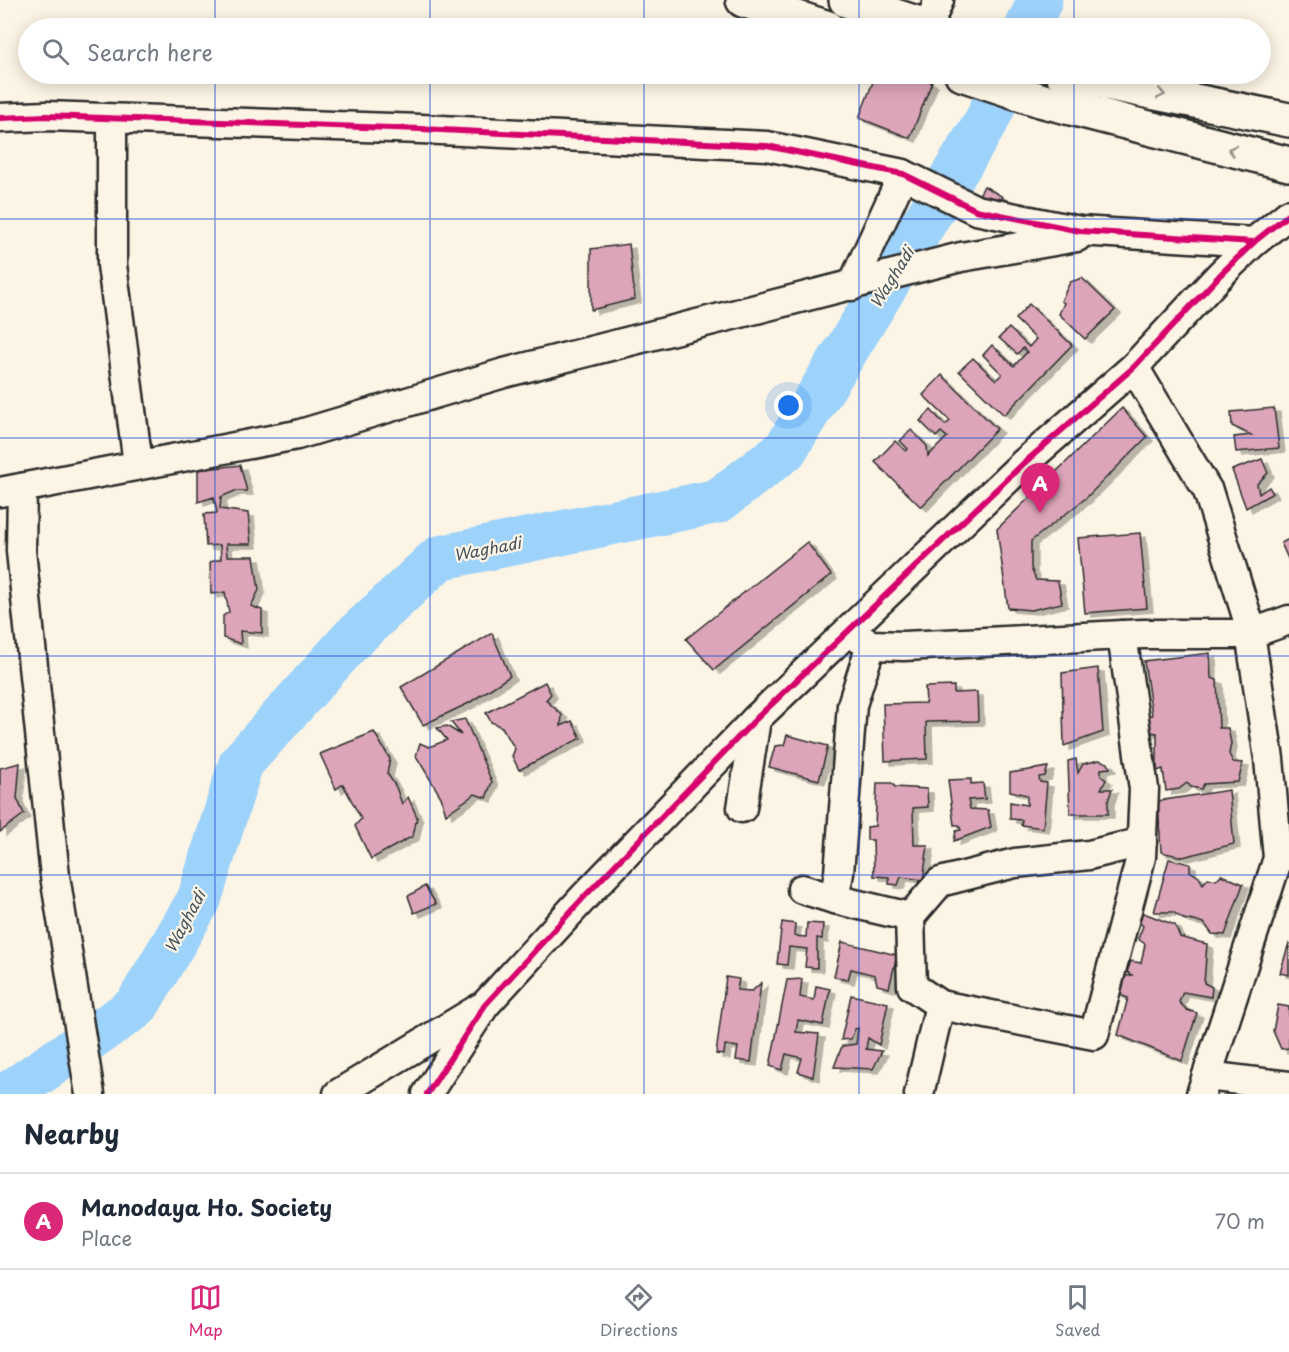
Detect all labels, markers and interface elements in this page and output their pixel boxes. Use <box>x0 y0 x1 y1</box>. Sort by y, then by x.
search box <box>18 18 1271 84</box>
icon: search <box>39 35 72 68</box>
text: Search here <box>87 35 213 68</box>
one-way arrow <box>1155 87 1165 100</box>
one-way arrow <box>1227 145 1237 158</box>
water label: Waghadi <box>863 240 920 312</box>
your location <box>774 391 803 420</box>
pin: A <box>1020 464 1060 513</box>
water label: Waghadi <box>451 529 525 566</box>
water label: Waghadi <box>157 883 212 957</box>
text: Nearby <box>24 1114 119 1153</box>
text: Manodaya Ho. Society <box>81 1190 332 1223</box>
text: A <box>36 1206 51 1236</box>
text: 70 m <box>1215 1206 1265 1236</box>
text: Place <box>81 1223 132 1253</box>
tab: Map <box>189 1281 223 1341</box>
tab: Directions <box>600 1281 678 1341</box>
tab: Saved <box>1055 1281 1100 1341</box>

